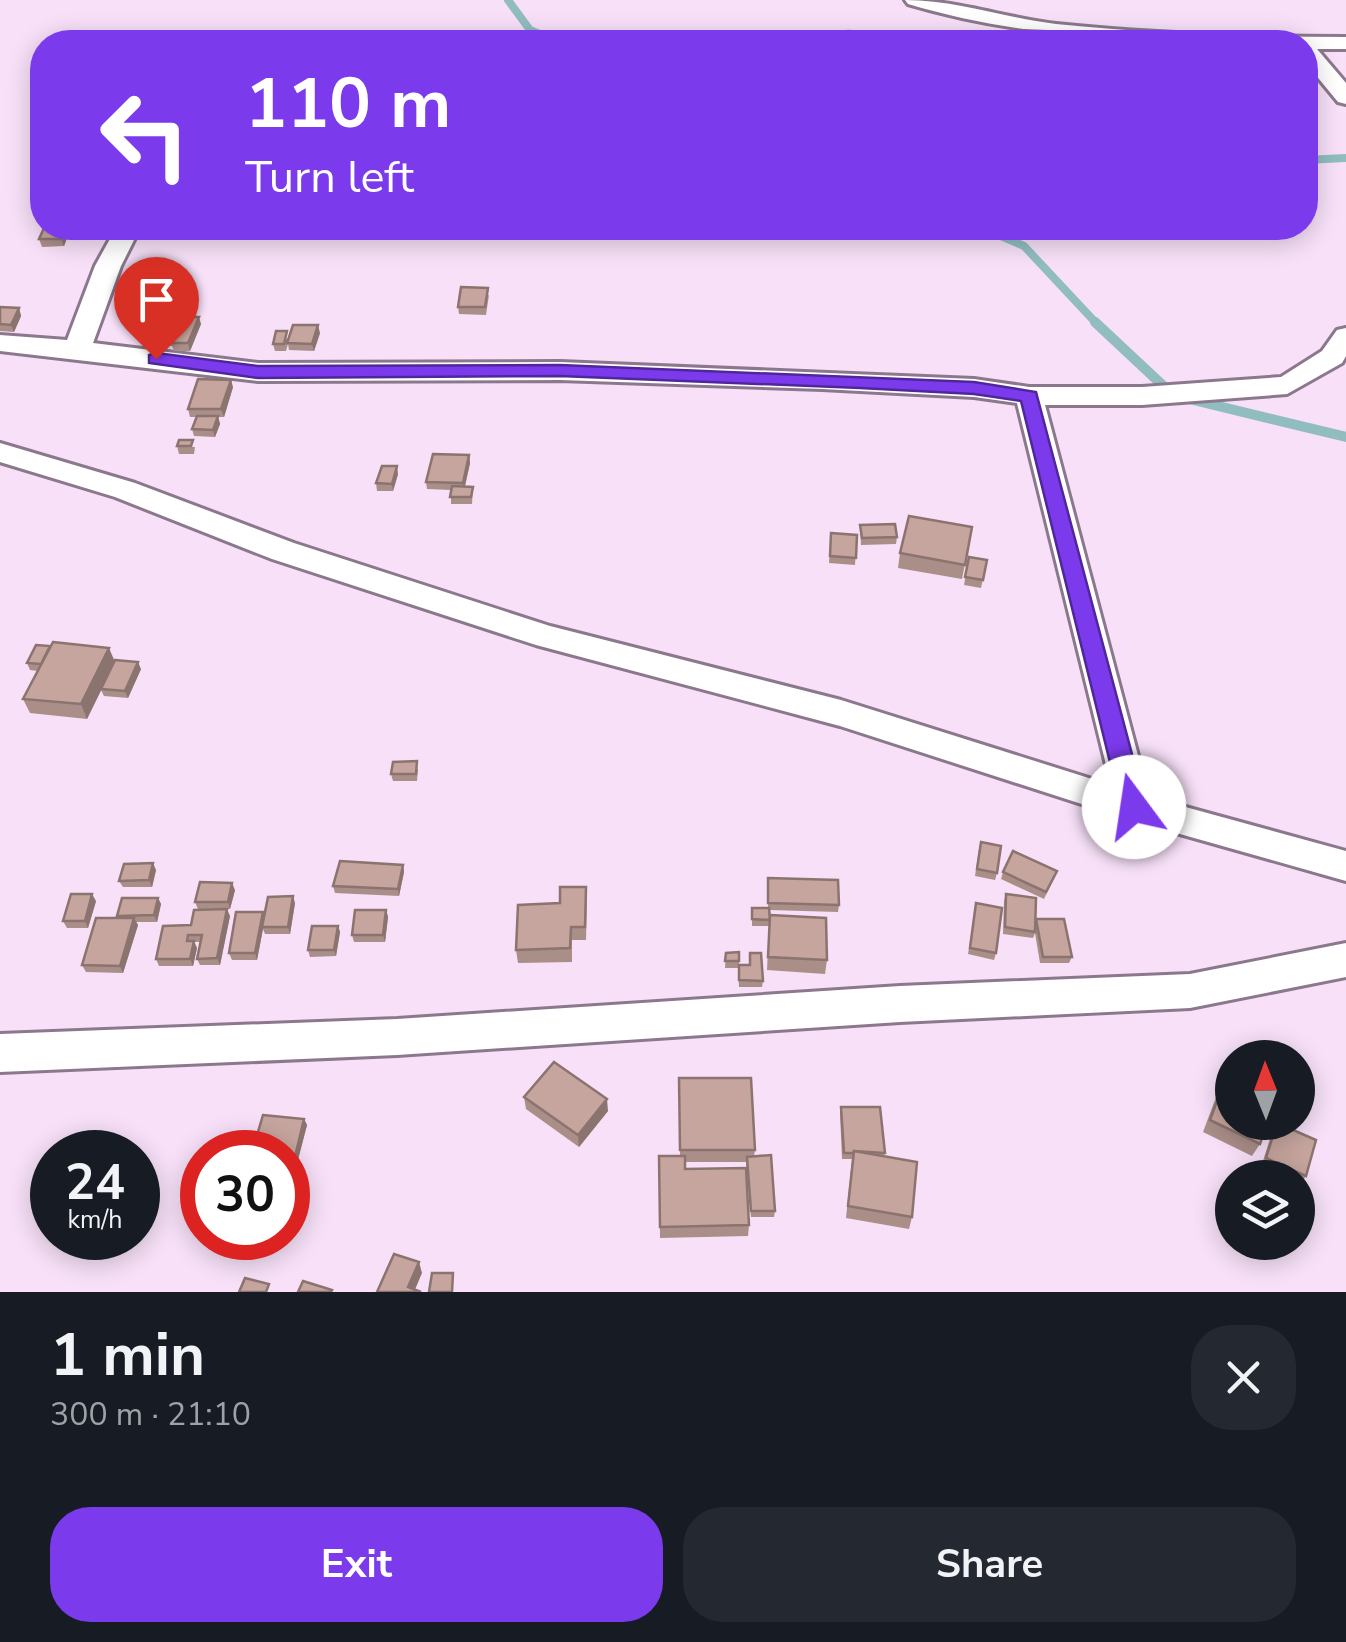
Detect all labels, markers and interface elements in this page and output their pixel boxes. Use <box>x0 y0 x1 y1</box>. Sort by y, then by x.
text: 110 m <box>245 56 451 152</box>
icon: left <box>80 70 210 200</box>
text: Turn left <box>245 147 414 208</box>
pin <box>114 257 199 360</box>
icon: arrive <box>129 272 184 327</box>
position arrow <box>1082 755 1186 859</box>
north arrow <box>1215 1040 1315 1140</box>
map controls <box>1215 1040 1315 1260</box>
speed limit sign: 30 <box>180 1130 310 1260</box>
text: 24 <box>65 1148 125 1217</box>
button: layers <box>1215 1160 1315 1260</box>
text: km/h <box>67 1203 123 1237</box>
text: 1 min <box>50 1314 205 1396</box>
button: close <box>1191 1325 1296 1430</box>
text: 300 m · 21:10 <box>50 1393 251 1436</box>
button: Exit <box>50 1507 663 1622</box>
button: Share <box>683 1507 1296 1622</box>

